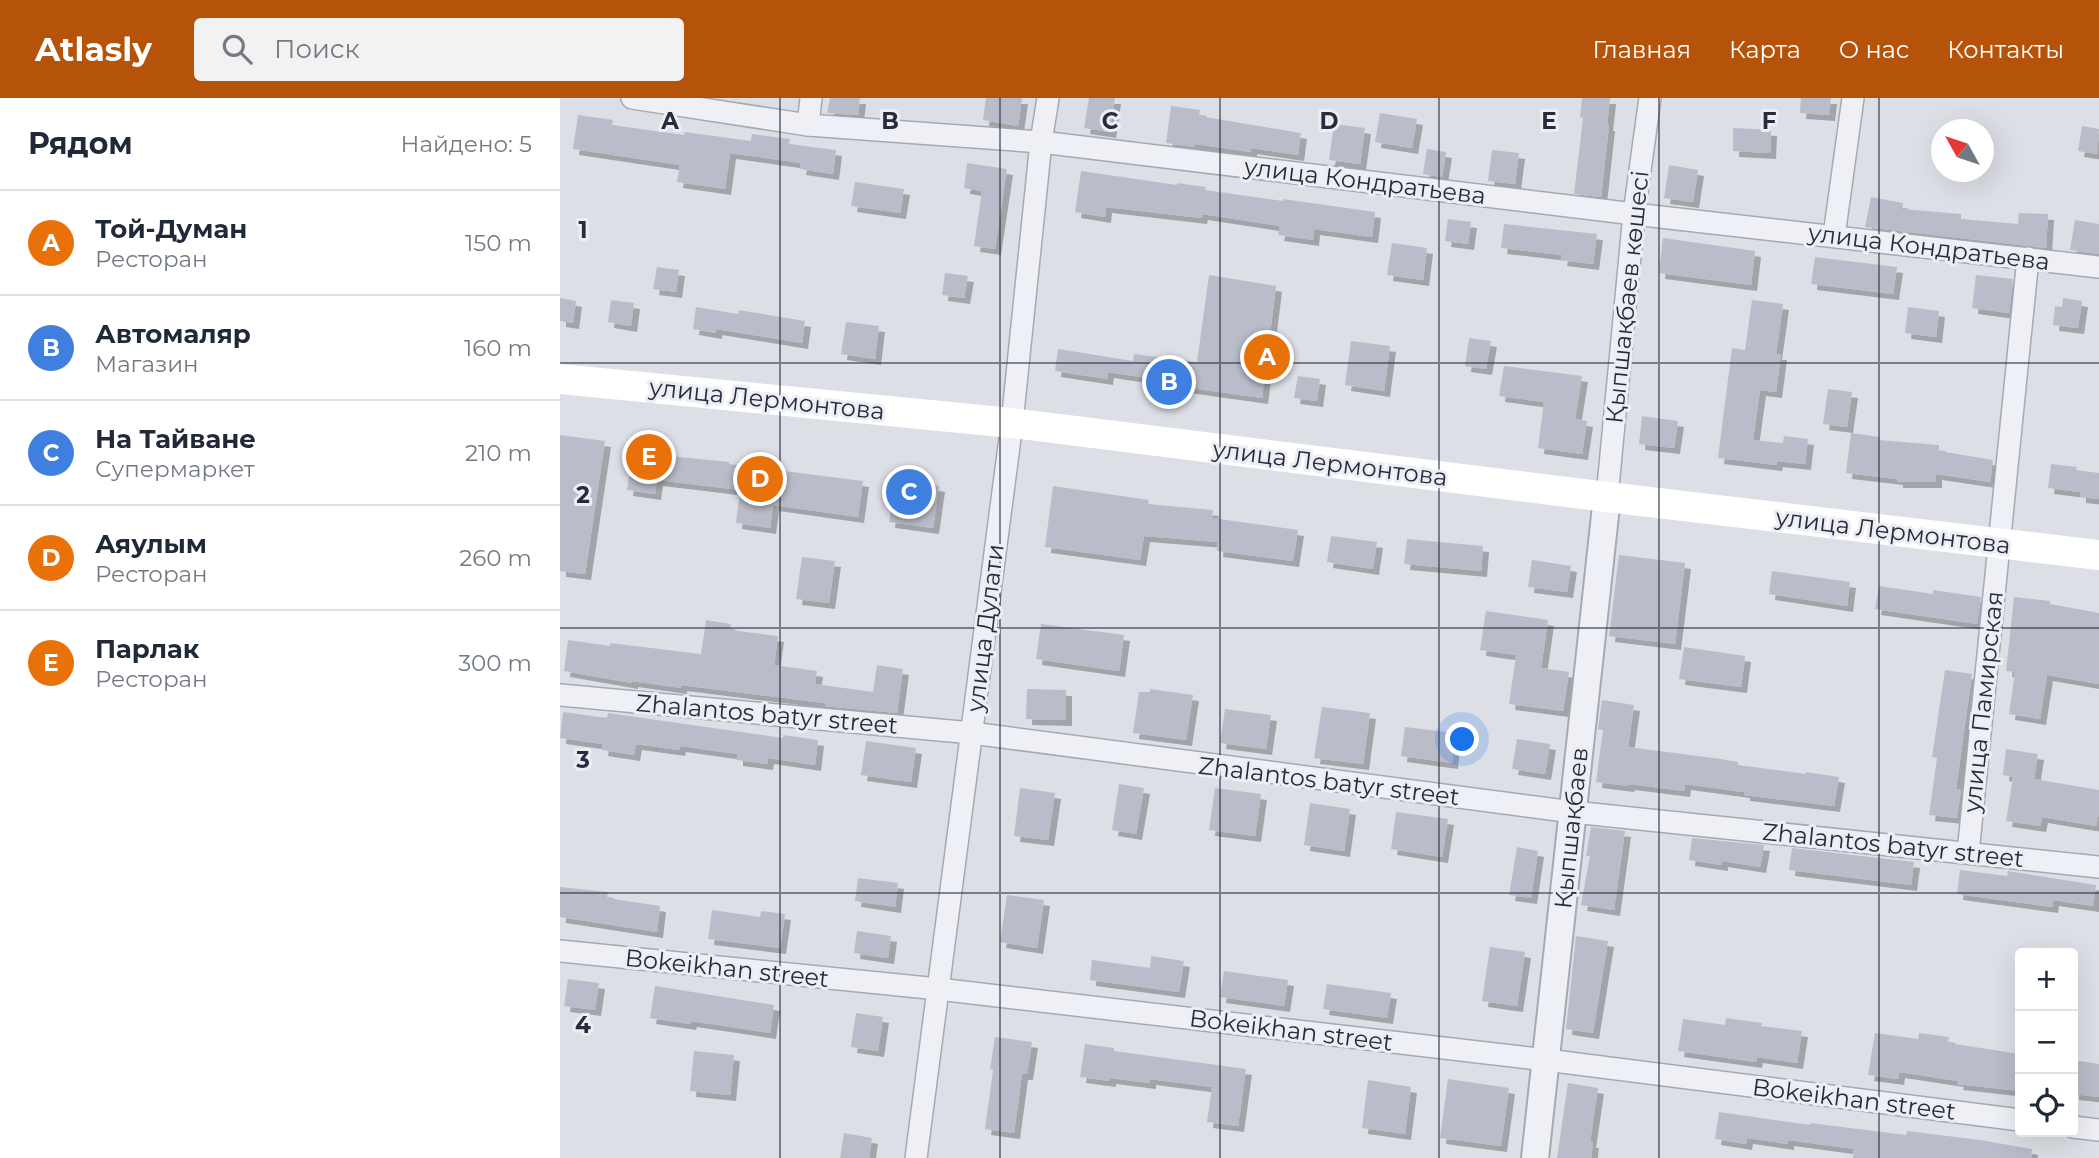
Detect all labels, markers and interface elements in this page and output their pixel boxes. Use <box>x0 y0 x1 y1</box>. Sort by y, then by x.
search box <box>194 18 684 81</box>
text: Atlasly <box>35 29 152 69</box>
icon: search <box>218 30 256 68</box>
text: Поиск <box>274 33 360 65</box>
text: Главная <box>1593 35 1691 64</box>
text: Карта <box>1729 35 1801 64</box>
text: О нас <box>1839 35 1909 64</box>
text: Контакты <box>1947 35 2064 64</box>
text: A <box>660 107 679 135</box>
text: B <box>881 107 899 135</box>
text: C <box>1102 107 1119 135</box>
text: D <box>1320 107 1339 135</box>
text: E <box>1541 107 1557 135</box>
text: F <box>1762 107 1777 135</box>
north arrow <box>1931 119 1994 182</box>
text: Рядом <box>28 125 133 162</box>
text: Найдено: 5 <box>401 130 532 158</box>
street label: улица Кондратьева <box>1242 152 1487 210</box>
street label: Қыпшақбаев көшесі <box>1599 169 1655 425</box>
text: Той-Думан <box>95 213 247 245</box>
text: 1 <box>578 216 588 244</box>
street label: улица Кондратьева <box>1806 218 2051 276</box>
text: A <box>42 229 60 257</box>
text: 150 m <box>465 229 532 257</box>
text: Ресторан <box>95 245 208 273</box>
text: Автомаляр <box>95 318 251 350</box>
pin: A <box>1244 331 1290 383</box>
text: B <box>42 334 60 362</box>
text: 160 m <box>464 334 532 362</box>
text: Магазин <box>95 350 199 378</box>
pin: B <box>1146 356 1192 408</box>
street label: улица Лермонтова <box>647 372 886 426</box>
text: На Тайване <box>95 423 256 455</box>
pin: E <box>626 431 672 483</box>
street label: улица Лермонтова <box>1210 434 1449 492</box>
text: C <box>43 439 59 467</box>
text: 210 m <box>465 439 532 467</box>
pin: D <box>737 453 783 505</box>
text: Супермаркет <box>95 455 255 483</box>
pin: C <box>886 466 932 518</box>
text: 2 <box>576 481 590 509</box>
street label: улица Лермонтова <box>1773 502 2012 560</box>
text: Аяулым <box>95 528 207 560</box>
street label: улица Дулати <box>960 542 1010 715</box>
text: D <box>42 544 61 572</box>
text: 260 m <box>459 544 532 572</box>
text: Ресторан <box>95 560 208 588</box>
street label: улица Памирская <box>1957 590 2009 815</box>
text: Парлак <box>95 633 199 665</box>
text: E <box>43 649 59 677</box>
text: 300 m <box>458 649 532 677</box>
text: Ресторан <box>95 665 208 693</box>
street label: Zhalantos batyr street <box>635 688 899 740</box>
your location <box>1445 722 1479 756</box>
text: 3 <box>575 746 590 774</box>
street label: Қыпшақбаев <box>1548 746 1594 910</box>
street label: Zhalantos batyr street <box>1197 751 1461 811</box>
street label: Zhalantos batyr street <box>1761 817 2025 873</box>
street label: Bokeikhan street <box>624 943 831 993</box>
map controls <box>2015 948 2078 1137</box>
button: + <box>2015 948 2078 1011</box>
street label: Bokeikhan street <box>1188 1003 1395 1057</box>
text: 4 <box>575 1011 591 1039</box>
button: − <box>2015 1011 2078 1074</box>
street label: Bokeikhan street <box>1751 1072 1958 1126</box>
button: locate <box>2015 1074 2078 1137</box>

